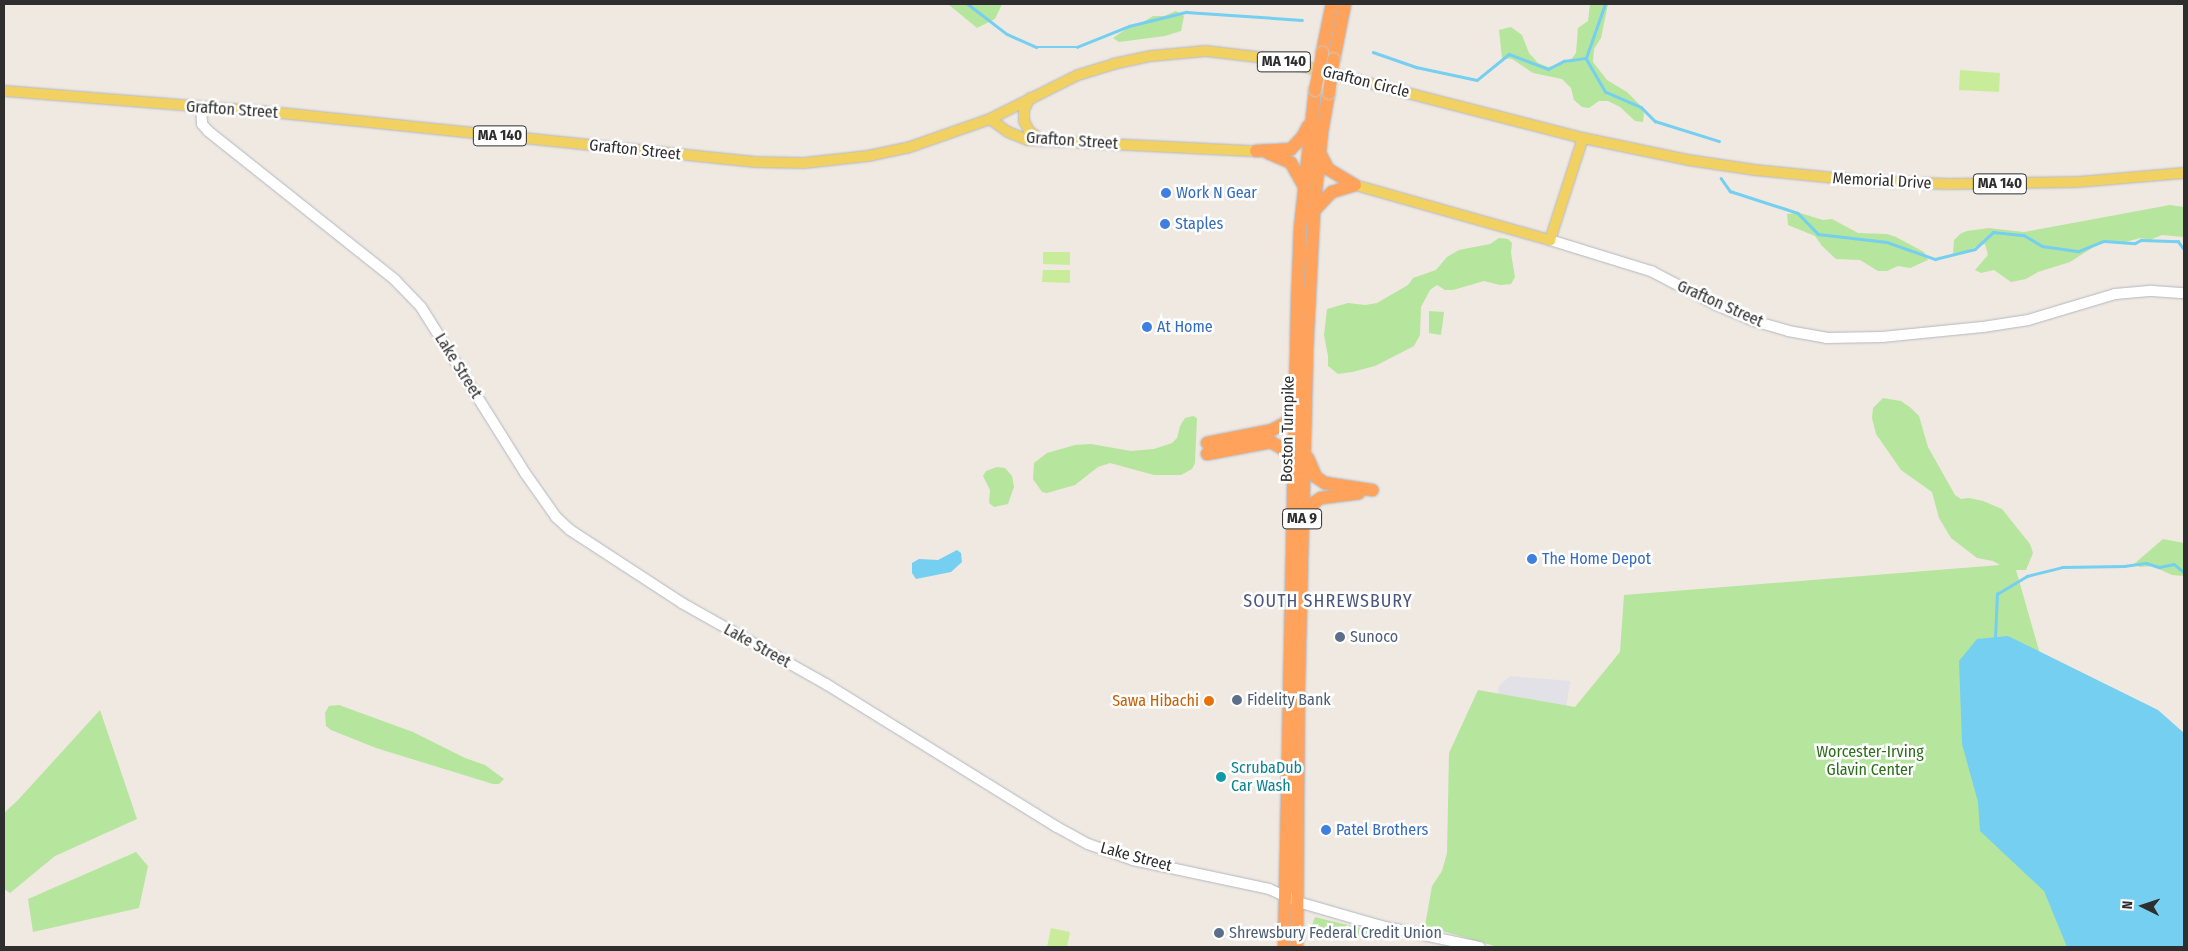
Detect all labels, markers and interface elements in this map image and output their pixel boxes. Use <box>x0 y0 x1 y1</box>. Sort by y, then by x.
road number: MA 140 <box>1256 50 1312 74</box>
street label: Grafton Circle <box>1321 62 1411 102</box>
street label: Grafton Street <box>185 97 279 123</box>
road number: MA 140 <box>472 124 528 148</box>
street label: Grafton Street <box>1025 128 1119 154</box>
street label: Grafton Street <box>588 136 682 164</box>
street label: Memorial Drive <box>1832 169 1932 193</box>
road number: MA 140 <box>1972 172 2028 196</box>
place label: Work N Gear <box>1176 183 1257 203</box>
marker: Work N Gear <box>1160 187 1172 199</box>
place label: Staples <box>1175 214 1223 234</box>
marker: Staples <box>1159 218 1171 230</box>
street label: Grafton Street <box>1674 277 1766 331</box>
place label: At Home <box>1157 317 1213 337</box>
marker: At Home <box>1141 321 1153 333</box>
street label: Lake Street <box>430 330 486 402</box>
street label: Boston Turnpike <box>1277 376 1299 482</box>
road number: MA 9 <box>1282 506 1322 532</box>
place label: The Home Depot <box>1542 549 1651 569</box>
marker: The Home Depot <box>1526 553 1538 565</box>
district label: SOUTH SHREWSBURY <box>1241 590 1415 612</box>
street label: Lake Street <box>720 620 794 672</box>
place label: Sunoco <box>1350 627 1398 647</box>
marker: Sunoco <box>1334 631 1346 643</box>
place label: Fidelity Bank <box>1247 690 1331 710</box>
place label: Sawa Hibachi <box>1112 691 1199 711</box>
marker: Fidelity Bank <box>1231 694 1243 706</box>
marker: Sawa Hibachi <box>1203 695 1215 707</box>
park label: Worcester-Irving Glavin Center <box>1816 742 1924 780</box>
place label: ScrubaDub Car Wash <box>1231 758 1302 796</box>
marker: ScrubaDub Car Wash <box>1215 771 1227 783</box>
place label: Patel Brothers <box>1336 820 1428 840</box>
marker: Patel Brothers <box>1320 824 1332 836</box>
street label: Lake Street <box>1098 838 1174 876</box>
north arrow <box>2118 881 2168 931</box>
text: N <box>2119 900 2136 910</box>
place label: Shrewsbury Federal Credit Union <box>1229 923 1442 943</box>
marker: Shrewsbury Federal Credit Union <box>1213 927 1225 939</box>

